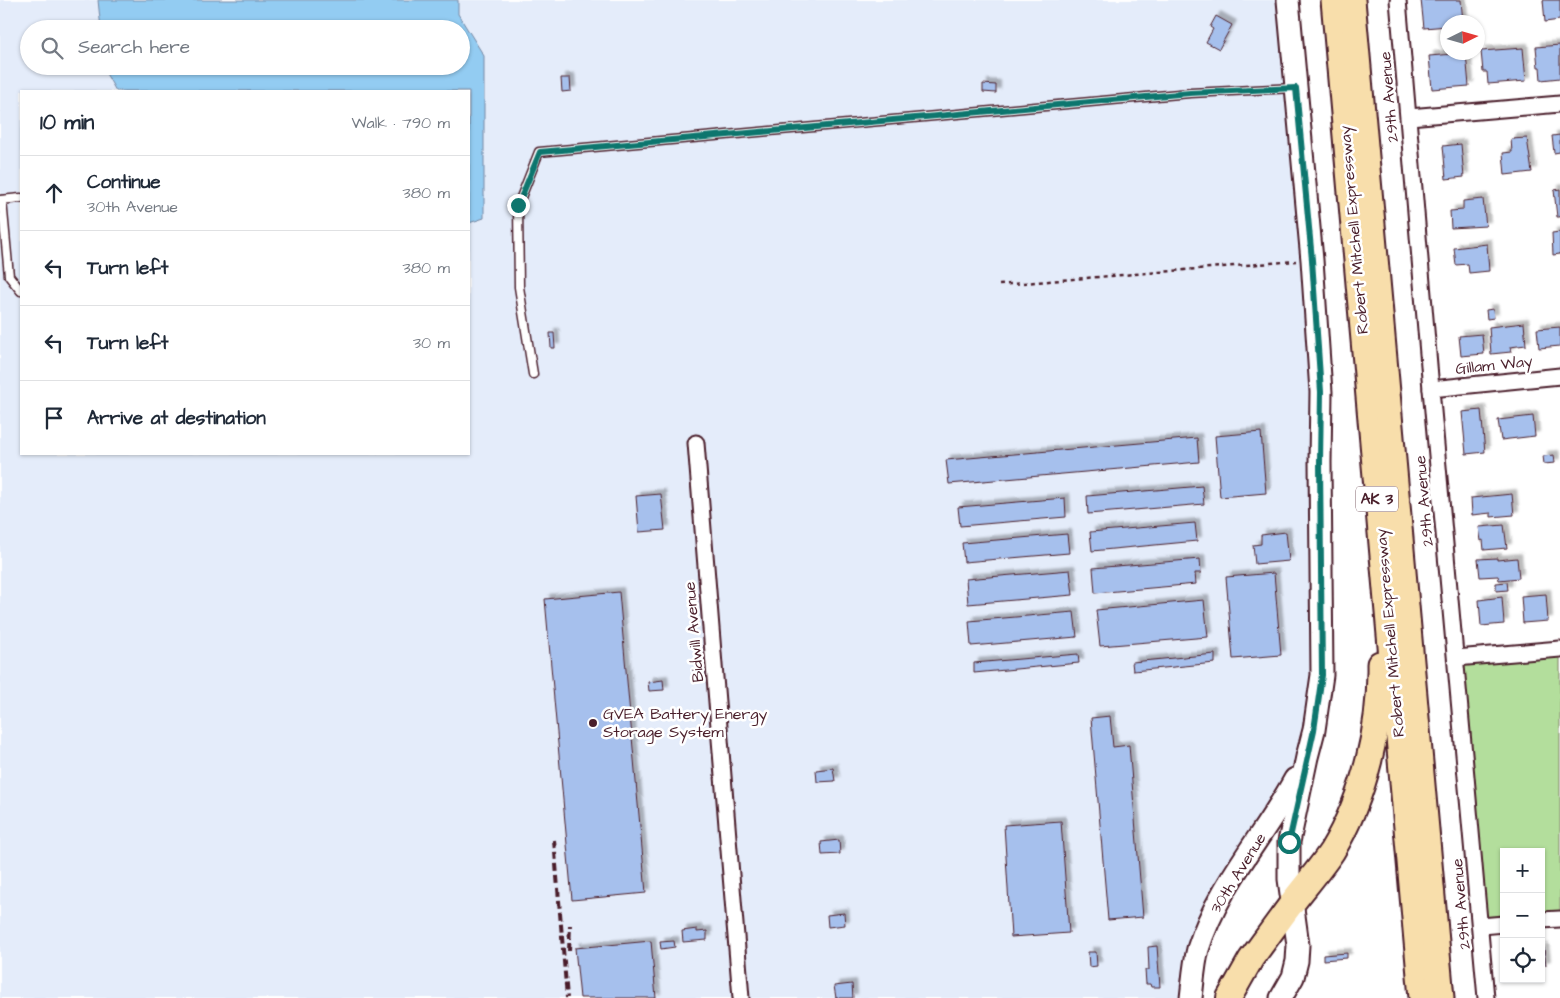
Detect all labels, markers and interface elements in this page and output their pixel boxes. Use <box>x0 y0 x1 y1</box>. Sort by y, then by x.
north arrow <box>1440 15 1485 60</box>
search box <box>20 20 470 75</box>
icon: search <box>38 34 66 62</box>
text: Search here <box>78 34 190 61</box>
street label: 29th Avenue <box>1374 50 1404 143</box>
text: 10 min <box>40 108 94 137</box>
text: Walk · 790 m <box>352 112 450 134</box>
street label: Robert Mitchell Expressway <box>1334 124 1375 335</box>
text: Continue <box>87 169 161 196</box>
icon: ahead <box>40 179 68 207</box>
text: 380 m <box>403 182 450 204</box>
route end <box>507 194 530 217</box>
text: 30th Avenue <box>87 196 178 218</box>
icon: left <box>40 254 68 282</box>
text: Turn left <box>87 255 168 282</box>
text: 380 m <box>403 257 450 279</box>
icon: left <box>40 329 68 357</box>
text: Turn left <box>87 330 168 357</box>
text: 30 m <box>413 332 450 354</box>
street label: Gillam Way <box>1454 350 1534 381</box>
icon: arrive <box>40 404 68 432</box>
text: Arrive at destination <box>87 405 266 432</box>
street label: 29th Avenue <box>1409 454 1439 547</box>
road number: AK 3 <box>1356 486 1398 512</box>
street label: Robert Mitchell Expressway <box>1370 527 1411 738</box>
street label: Bidwill Avenue <box>679 580 709 683</box>
place label: GVEA Battery Energy Storage System <box>603 703 768 744</box>
marker: GVEA Battery Energy Storage System <box>587 717 599 729</box>
street label: 30th Avenue <box>1205 828 1272 917</box>
route start <box>1278 831 1301 854</box>
map controls <box>1500 848 1545 983</box>
button: + <box>1500 848 1545 893</box>
street label: 29th Avenue <box>1446 857 1476 950</box>
button: − <box>1500 893 1545 938</box>
button: locate <box>1500 938 1545 983</box>

